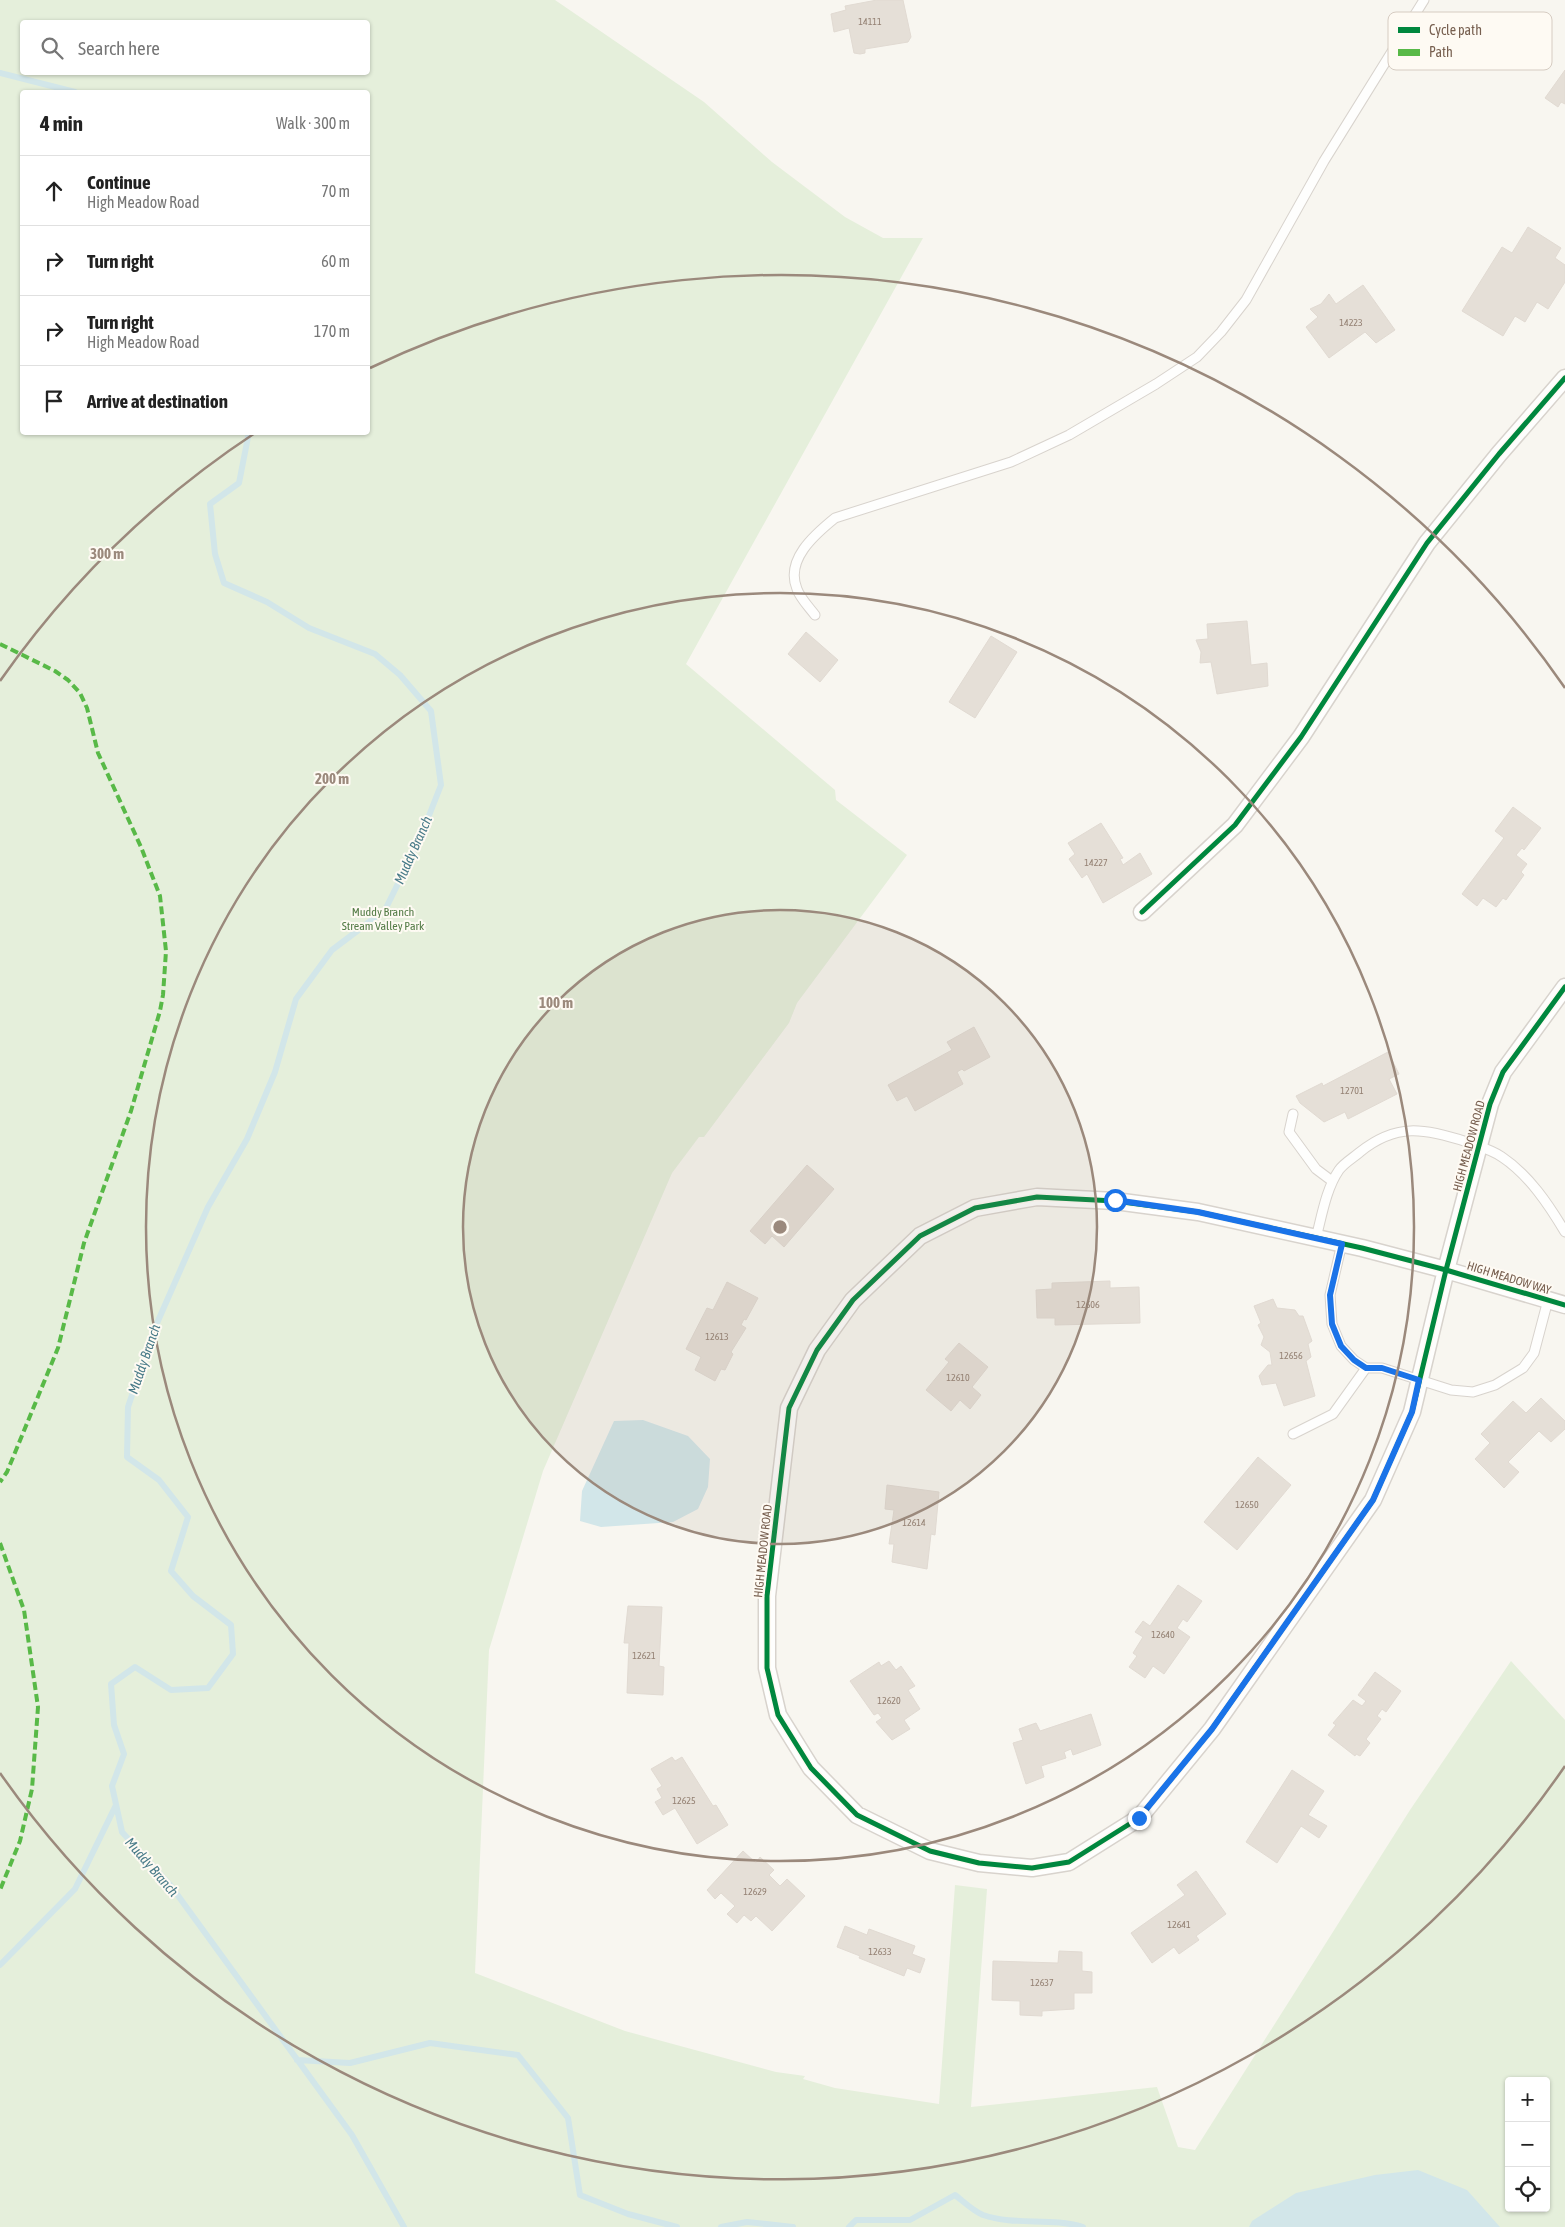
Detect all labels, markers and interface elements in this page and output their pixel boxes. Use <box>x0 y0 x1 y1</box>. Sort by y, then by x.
legend <box>1388 12 1552 70</box>
house number: 14111 <box>858 16 882 27</box>
search box <box>20 20 370 75</box>
text: Cycle path <box>1429 22 1482 38</box>
icon: search <box>38 34 66 62</box>
text: Search here <box>78 37 160 59</box>
text: Path <box>1429 44 1453 60</box>
text: 4 min <box>40 111 83 135</box>
text: Walk · 300 m <box>276 114 350 132</box>
text: Continue <box>87 171 151 193</box>
icon: ahead <box>40 177 68 205</box>
text: 70 m <box>321 182 350 200</box>
text: High Meadow Road <box>87 193 199 211</box>
icon: right <box>40 247 68 275</box>
text: Turn right <box>87 250 154 272</box>
text: 60 m <box>321 252 350 270</box>
text: Turn right <box>87 311 154 333</box>
icon: right <box>40 317 68 345</box>
house number: 14223 <box>1339 317 1363 328</box>
text: 170 m <box>314 322 350 340</box>
text: High Meadow Road <box>87 333 199 351</box>
icon: arrive <box>40 387 68 415</box>
text: Arrive at destination <box>87 390 228 412</box>
text: 300 m <box>90 545 124 562</box>
text: 200 m <box>315 770 349 787</box>
water label: Muddy Branch <box>391 813 435 886</box>
house number: 14227 <box>1084 857 1108 868</box>
park label: Muddy Branch Stream Valley Park <box>342 905 425 933</box>
text: 100 m <box>539 994 573 1011</box>
house number: 12701 <box>1340 1085 1364 1096</box>
street label: HIGH MEADOW ROAD <box>1450 1099 1488 1193</box>
route start <box>1104 1189 1127 1212</box>
centre of rings <box>771 1218 789 1236</box>
street label: HIGH MEADOW WAY <box>1465 1259 1553 1298</box>
house number: 12606 <box>1076 1299 1100 1310</box>
water label: Muddy Branch <box>125 1322 163 1396</box>
house number: 12613 <box>705 1331 729 1342</box>
house number: 12656 <box>1279 1350 1303 1361</box>
house number: 12610 <box>946 1372 970 1383</box>
house number: 12650 <box>1235 1499 1259 1510</box>
street label: HIGH MEADOW ROAD <box>751 1504 775 1598</box>
house number: 12614 <box>902 1517 926 1528</box>
house number: 12640 <box>1151 1629 1175 1640</box>
house number: 12621 <box>632 1650 656 1661</box>
house number: 12620 <box>877 1695 901 1706</box>
house number: 12625 <box>672 1795 696 1806</box>
route end <box>1128 1807 1151 1830</box>
water label: Muddy Branch <box>122 1834 182 1900</box>
house number: 12629 <box>743 1886 767 1897</box>
house number: 12641 <box>1167 1919 1191 1930</box>
house number: 12633 <box>868 1946 892 1957</box>
house number: 12637 <box>1030 1977 1054 1988</box>
map controls <box>1505 2077 1550 2212</box>
button: + <box>1505 2077 1550 2122</box>
button: − <box>1505 2122 1550 2167</box>
button: locate <box>1505 2167 1550 2212</box>

